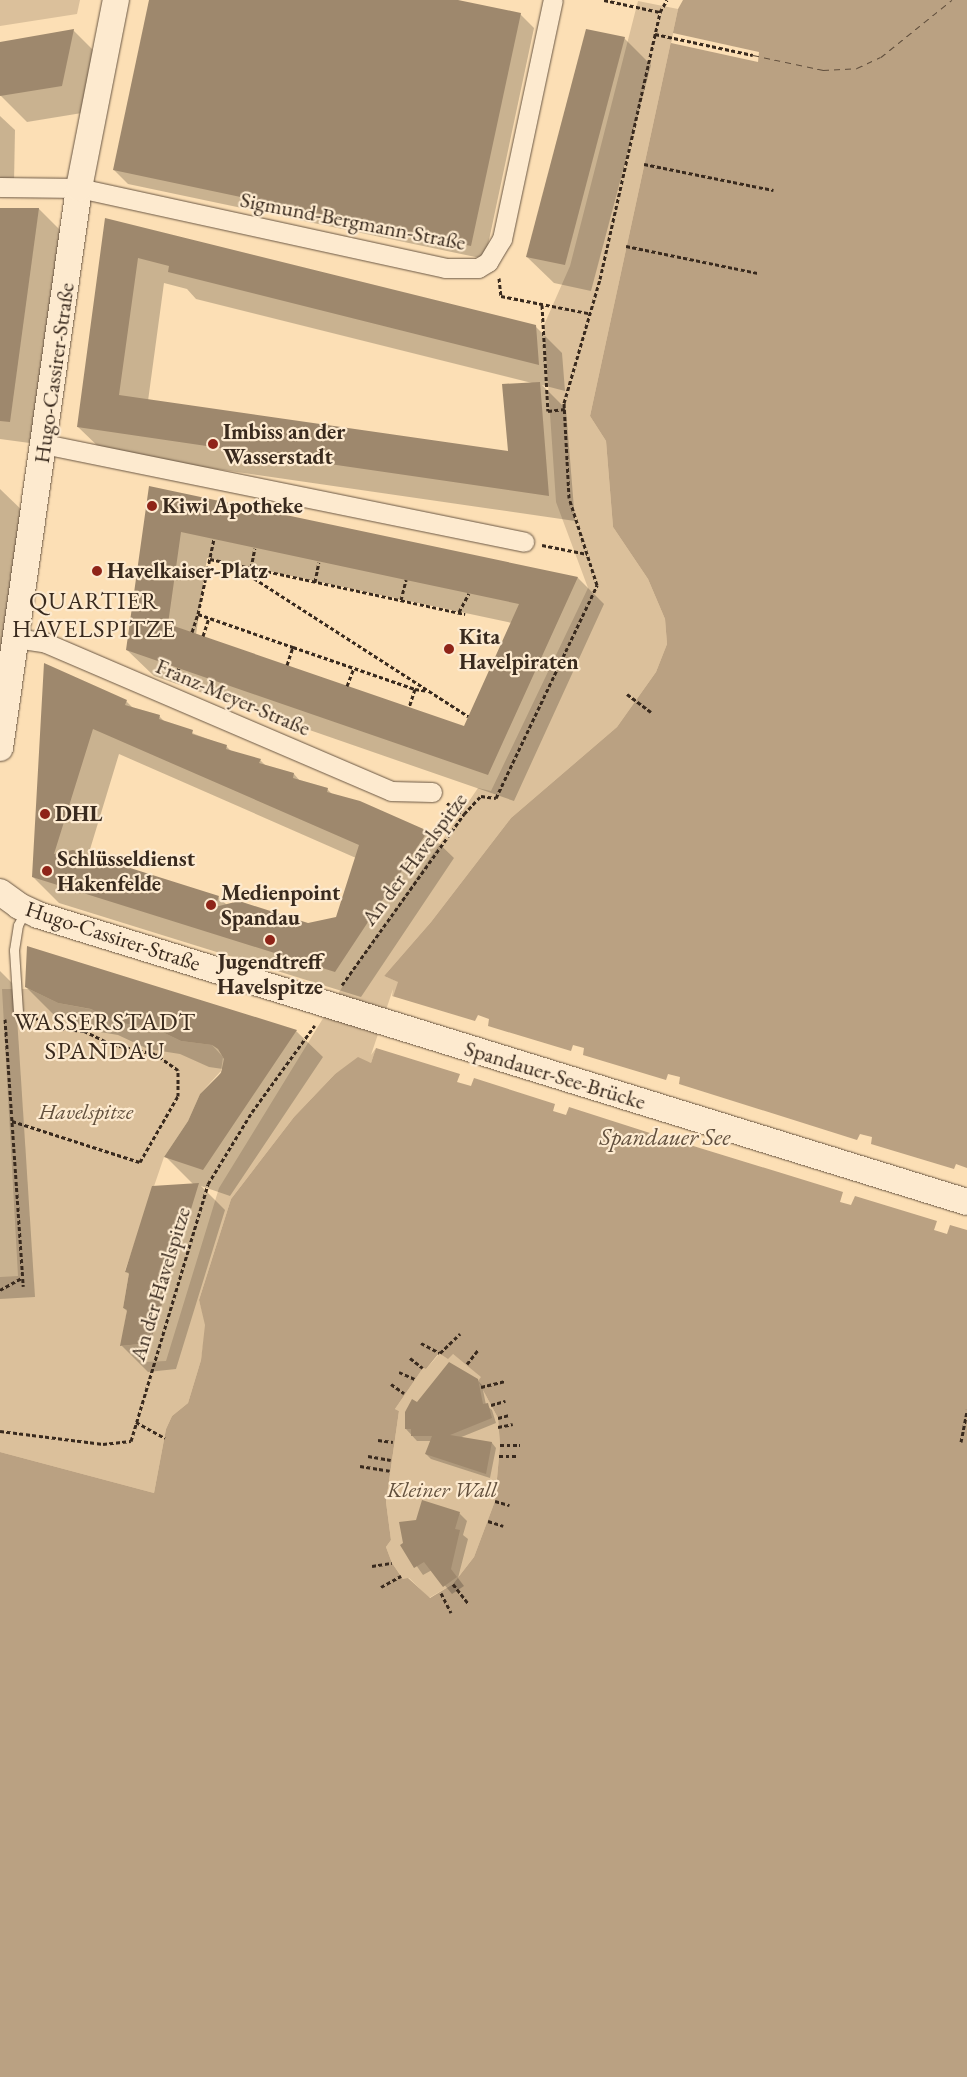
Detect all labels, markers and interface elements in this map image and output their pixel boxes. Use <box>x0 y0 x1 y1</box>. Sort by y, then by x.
street label: Sigmund-Bergmann-Straße <box>238 186 468 256</box>
street label: Hugo-Cassirer-Straße <box>28 281 80 465</box>
place label: Imbiss an der Wasserstadt <box>223 418 345 470</box>
marker: Imbiss an der Wasserstadt <box>207 438 219 450</box>
place label: Kiwi Apotheke <box>162 493 303 519</box>
marker: Kiwi Apotheke <box>146 500 158 512</box>
place label: Havelkaiser-Platz <box>107 558 268 584</box>
marker: Havelkaiser-Platz <box>91 565 103 577</box>
district label: QUARTIER HAVELSPITZE <box>11 587 177 643</box>
place label: Kita Havelpiraten <box>459 623 579 674</box>
marker: Kita Havelpiraten <box>443 643 455 655</box>
street label: Franz-Meyer-Straße <box>152 653 314 741</box>
street label: An der Havelspitze <box>355 787 473 931</box>
place label: DHL <box>55 801 102 827</box>
marker: DHL <box>39 808 51 820</box>
place label: Schlüsseldienst Hakenfelde <box>57 845 195 896</box>
marker: Schlüsseldienst Hakenfelde <box>41 865 53 877</box>
place label: Medienpoint Spandau <box>221 879 340 930</box>
street label: Hugo-Cassirer-Straße <box>22 895 204 977</box>
marker: Medienpoint Spandau <box>205 899 217 911</box>
marker: Jugendtreff Havelspitze <box>264 934 276 946</box>
place label: Jugendtreff Havelspitze <box>217 948 323 999</box>
district label: WASSERSTADT SPANDAU <box>13 1007 197 1066</box>
street label: Spandauer-See-Brücke <box>461 1035 649 1115</box>
park label: Havelspitze <box>39 1099 133 1125</box>
water label: Spandauer See <box>600 1123 730 1151</box>
street label: An der Havelspitze <box>124 1204 196 1364</box>
park label: Kleiner Wall <box>387 1477 497 1503</box>

